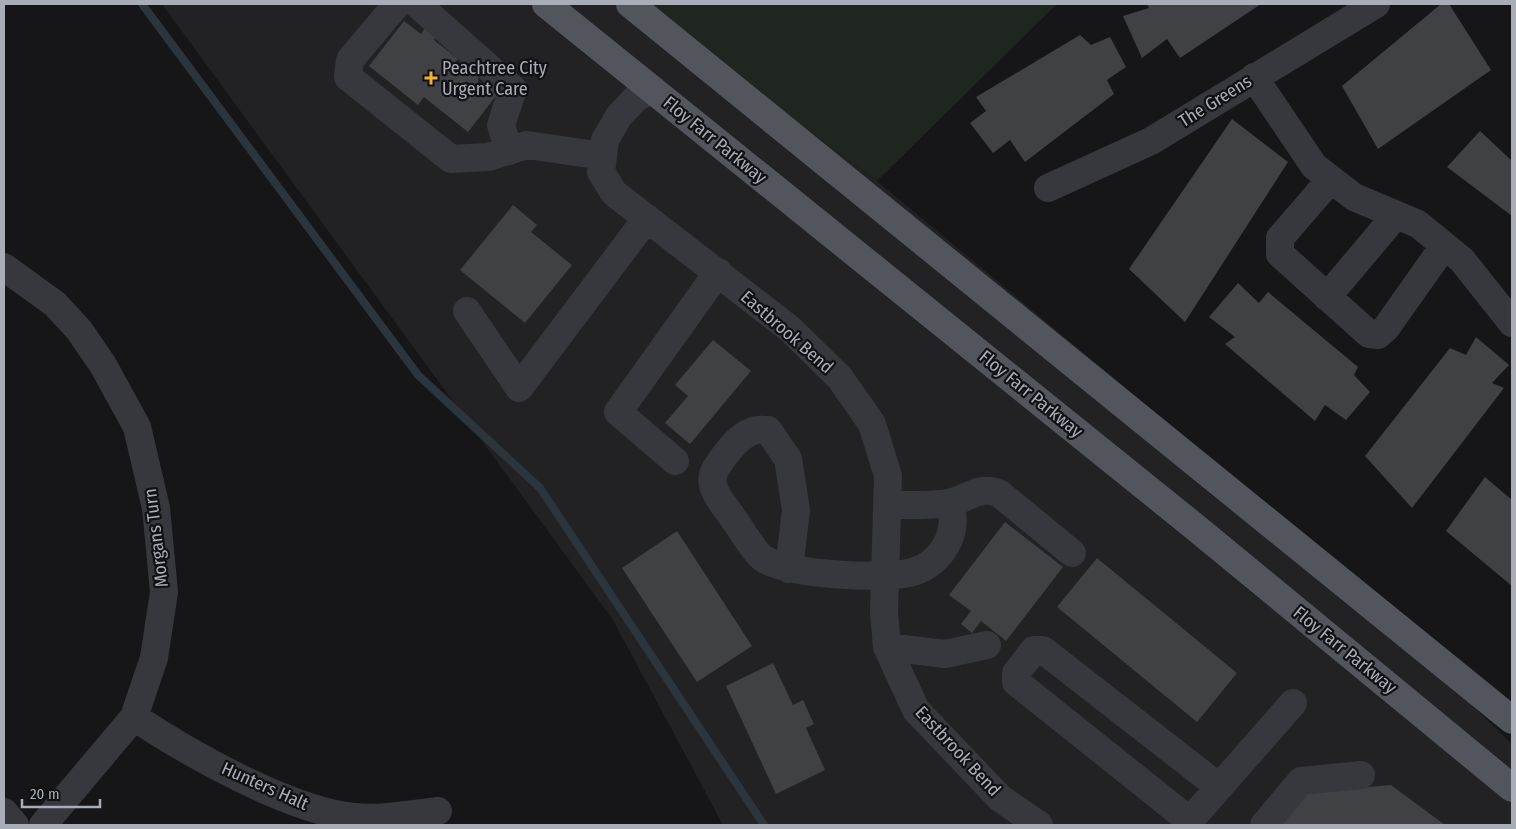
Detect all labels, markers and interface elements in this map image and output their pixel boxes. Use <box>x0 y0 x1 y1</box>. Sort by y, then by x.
place label: Peachtree City Urgent Care <box>442 57 547 100</box>
street label: The Greens <box>1174 70 1256 132</box>
marker: Peachtree City Urgent Care <box>424 71 438 85</box>
street label: Floy Farr Parkway <box>659 92 771 188</box>
street label: Eastbrook Bend <box>736 286 838 378</box>
street label: Floy Farr Parkway <box>975 346 1087 442</box>
street label: Morgans Turn <box>139 487 173 589</box>
street label: Floy Farr Parkway <box>1289 602 1401 698</box>
street label: Eastbrook Bend <box>911 701 1005 801</box>
street label: Hunters Halt <box>218 757 312 815</box>
scale bar <box>22 776 100 808</box>
text: 20 m <box>30 785 60 803</box>

